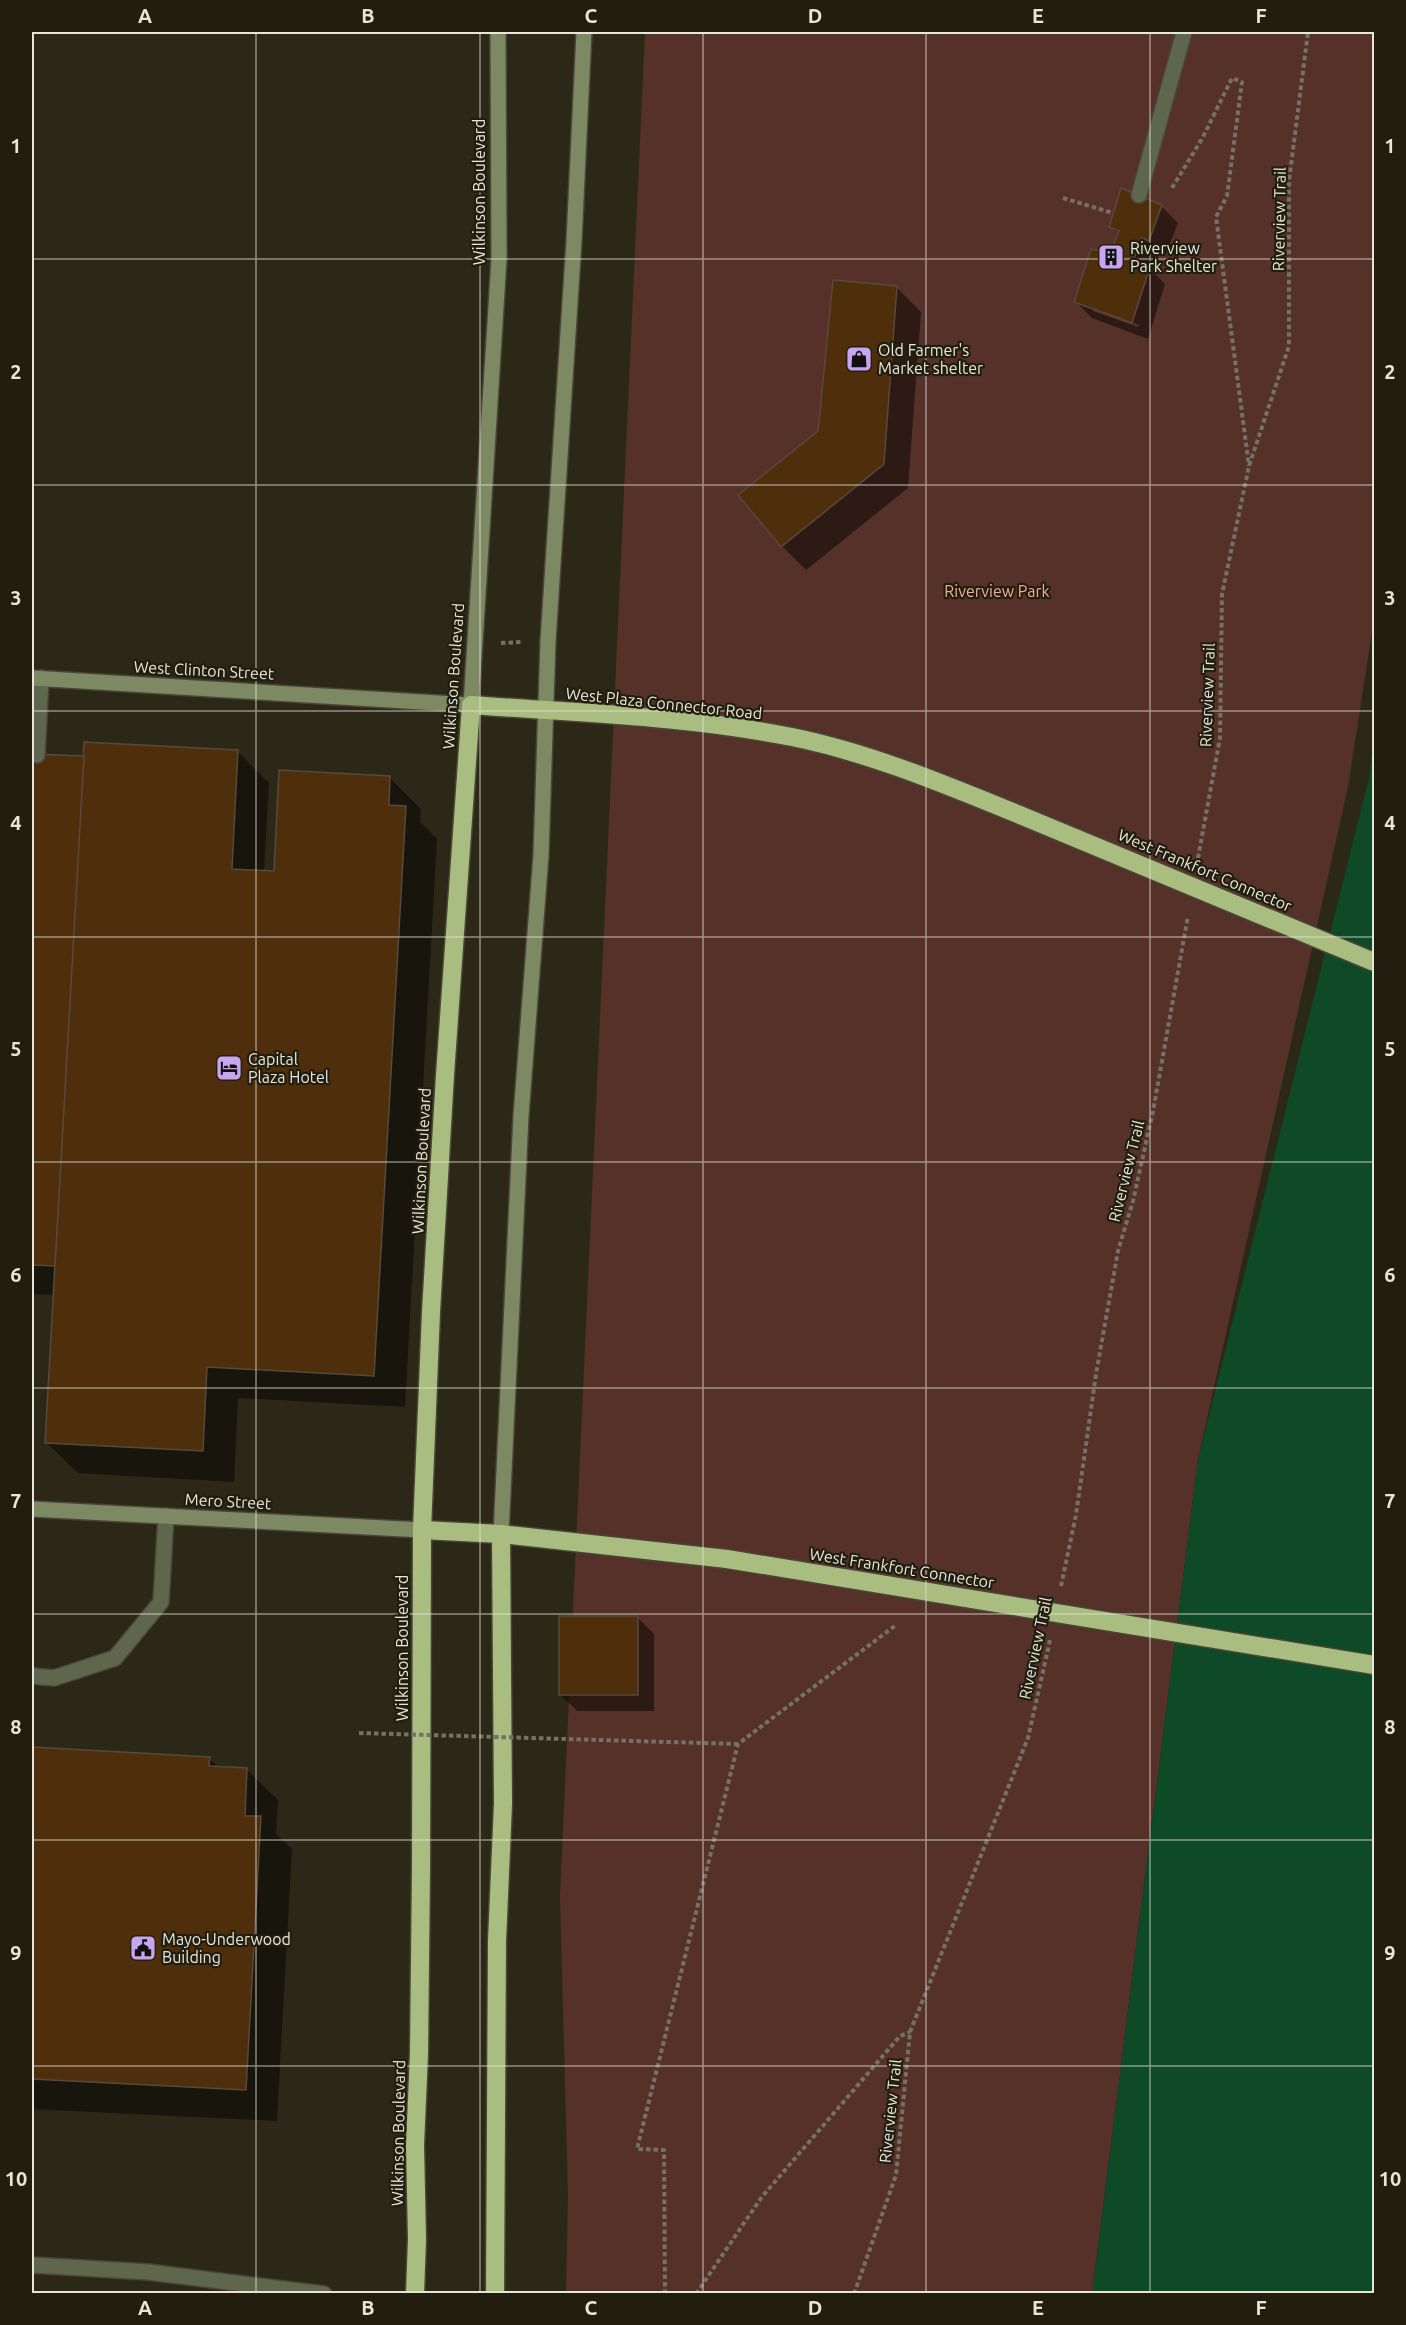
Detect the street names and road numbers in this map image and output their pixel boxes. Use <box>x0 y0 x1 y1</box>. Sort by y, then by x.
street label: Wilkinson Boulevard <box>470 119 488 265</box>
street label: Riverview Trail <box>1269 167 1289 271</box>
street label: Wilkinson Boulevard <box>439 602 467 750</box>
street label: Riverview Trail <box>1196 643 1218 747</box>
street label: West Clinton Street <box>133 657 275 683</box>
street label: West Plaza Connector Road <box>565 684 763 722</box>
street label: West Frankfort Connector <box>1116 825 1294 915</box>
street label: Wilkinson Boulevard <box>408 1087 434 1235</box>
street label: Riverview Trail <box>1105 1118 1147 1224</box>
street label: Mero Street <box>184 1490 272 1512</box>
street label: West Frankfort Connector <box>808 1545 996 1591</box>
street label: Wilkinson Boulevard <box>393 1575 411 1721</box>
street label: Riverview Trail <box>1015 1595 1055 1701</box>
street label: Riverview Trail <box>876 2058 904 2164</box>
street label: Wilkinson Boulevard <box>388 2060 408 2206</box>

